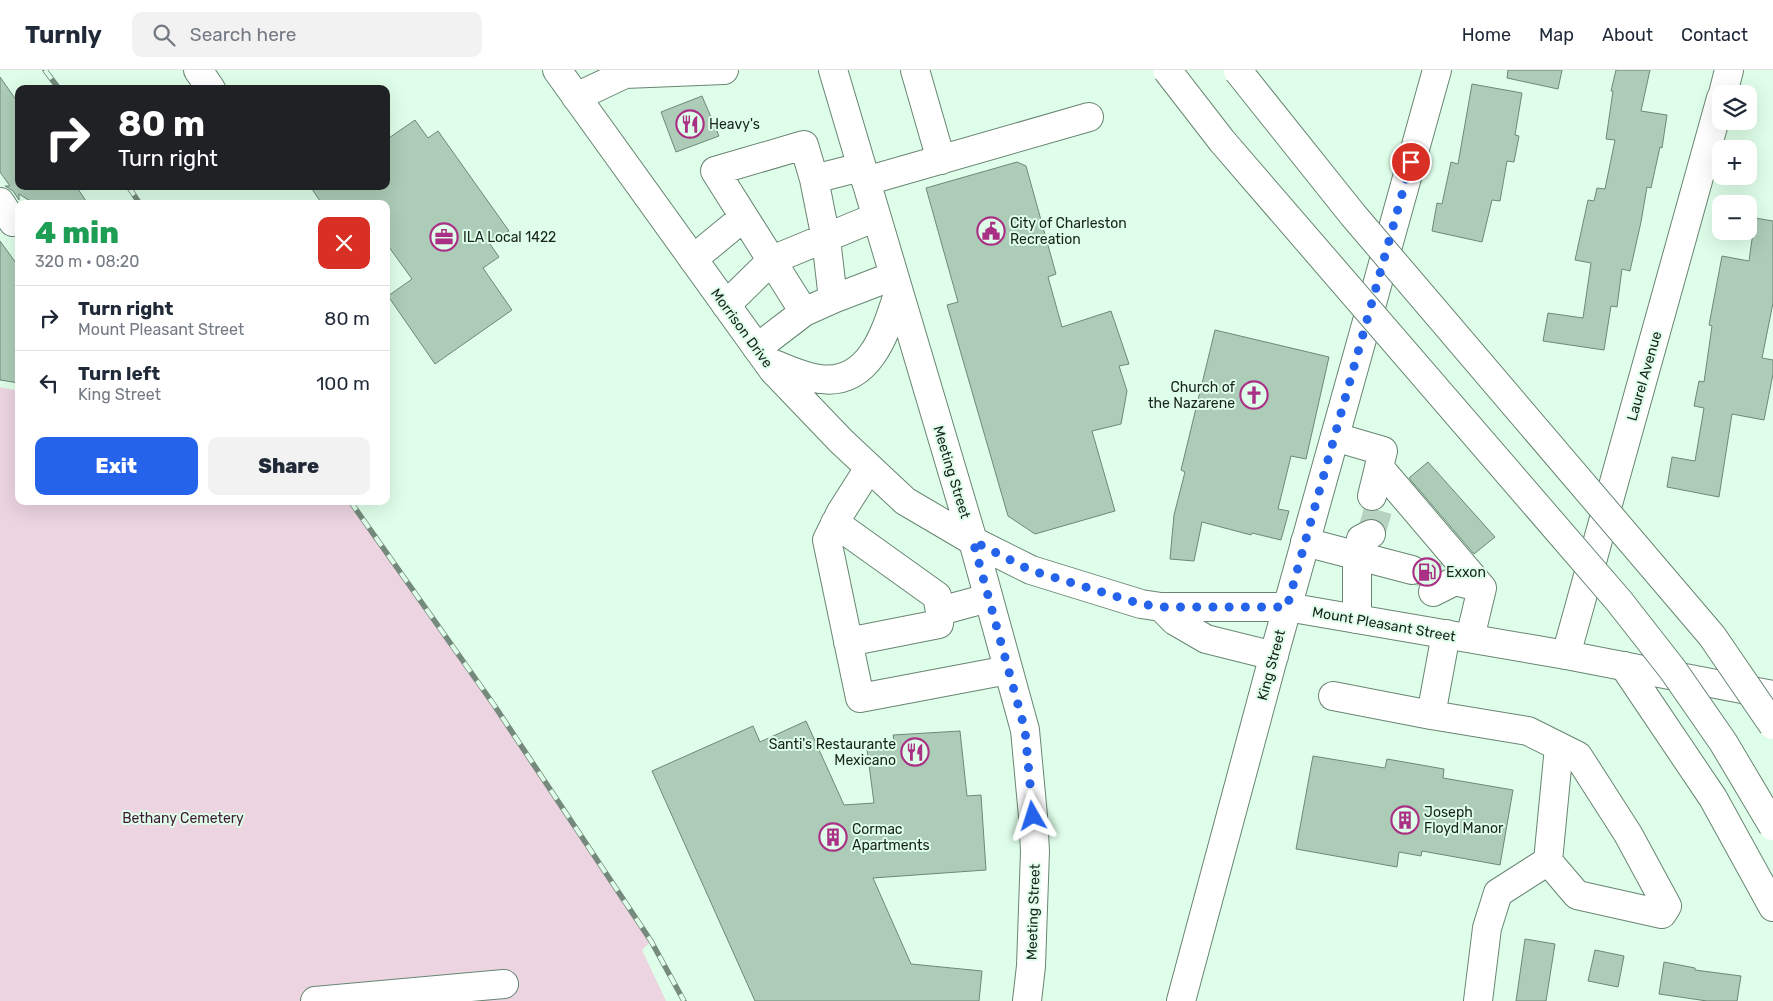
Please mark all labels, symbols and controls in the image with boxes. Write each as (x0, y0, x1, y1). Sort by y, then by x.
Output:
search box (132, 12, 482, 57)
text: Turnly (25, 21, 102, 49)
icon: search (150, 21, 178, 49)
text: Search here (190, 23, 296, 46)
text: Home (1462, 24, 1511, 46)
text: Map (1539, 24, 1574, 46)
text: About (1602, 24, 1653, 46)
text: Contact (1681, 24, 1748, 46)
map controls (1712, 85, 1757, 240)
button: layers (1712, 85, 1757, 130)
text: 80 m (118, 103, 205, 145)
icon: right (35, 105, 100, 170)
restaurant icon: Heavy's (675, 109, 705, 139)
place label: Heavy's (709, 116, 760, 133)
button: + (1712, 140, 1757, 185)
pin (1390, 141, 1432, 183)
text: Turn right (118, 145, 218, 172)
icon: arrive (1397, 148, 1425, 176)
button: − (1712, 195, 1757, 240)
text: 4 min (35, 215, 119, 251)
place label: City of Charleston Recreation (1010, 215, 1127, 248)
public building icon: City of Charleston Recreation (976, 216, 1006, 246)
button: close (318, 217, 370, 269)
office icon: ILA Local 1422 (429, 222, 459, 252)
place label: ILA Local 1422 (463, 229, 556, 246)
text: 320 m · 08:20 (35, 252, 139, 271)
street label: Morrison Drive (707, 285, 776, 371)
text: Turn right (78, 297, 173, 320)
icon: right (35, 304, 63, 332)
text: 80 m (324, 307, 370, 330)
text: Mount Pleasant Street (78, 320, 244, 339)
street label: Laurel Avenue (1624, 329, 1665, 423)
text: Turn left (78, 362, 160, 385)
icon: left (35, 369, 63, 397)
text: 100 m (316, 372, 370, 395)
place label: Church of the Nazarene (1148, 379, 1236, 412)
church icon: Church of the Nazarene (1239, 380, 1269, 410)
text: King Street (78, 385, 161, 404)
street label: Meeting Street (929, 424, 974, 521)
button: Exit (35, 437, 198, 495)
button: Share (208, 437, 370, 495)
fuel station icon: Exxon (1412, 557, 1442, 587)
place label: Exxon (1446, 564, 1486, 581)
street label: Mount Pleasant Street (1311, 603, 1458, 646)
street label: King Street (1254, 627, 1289, 702)
place label: Santi's Restaurante Mexicano (769, 736, 896, 769)
restaurant icon: Santi's Restaurante Mexicano (900, 737, 930, 767)
position arrow (1006, 789, 1058, 841)
place label: Joseph Floyd Manor (1424, 804, 1504, 837)
building icon: Joseph Floyd Manor (1390, 805, 1420, 835)
park label: Bethany Cemetery (122, 810, 244, 827)
place label: Cormac Apartments (852, 821, 930, 854)
building icon: Cormac Apartments (818, 822, 848, 852)
street label: Meeting Street (1023, 863, 1044, 960)

